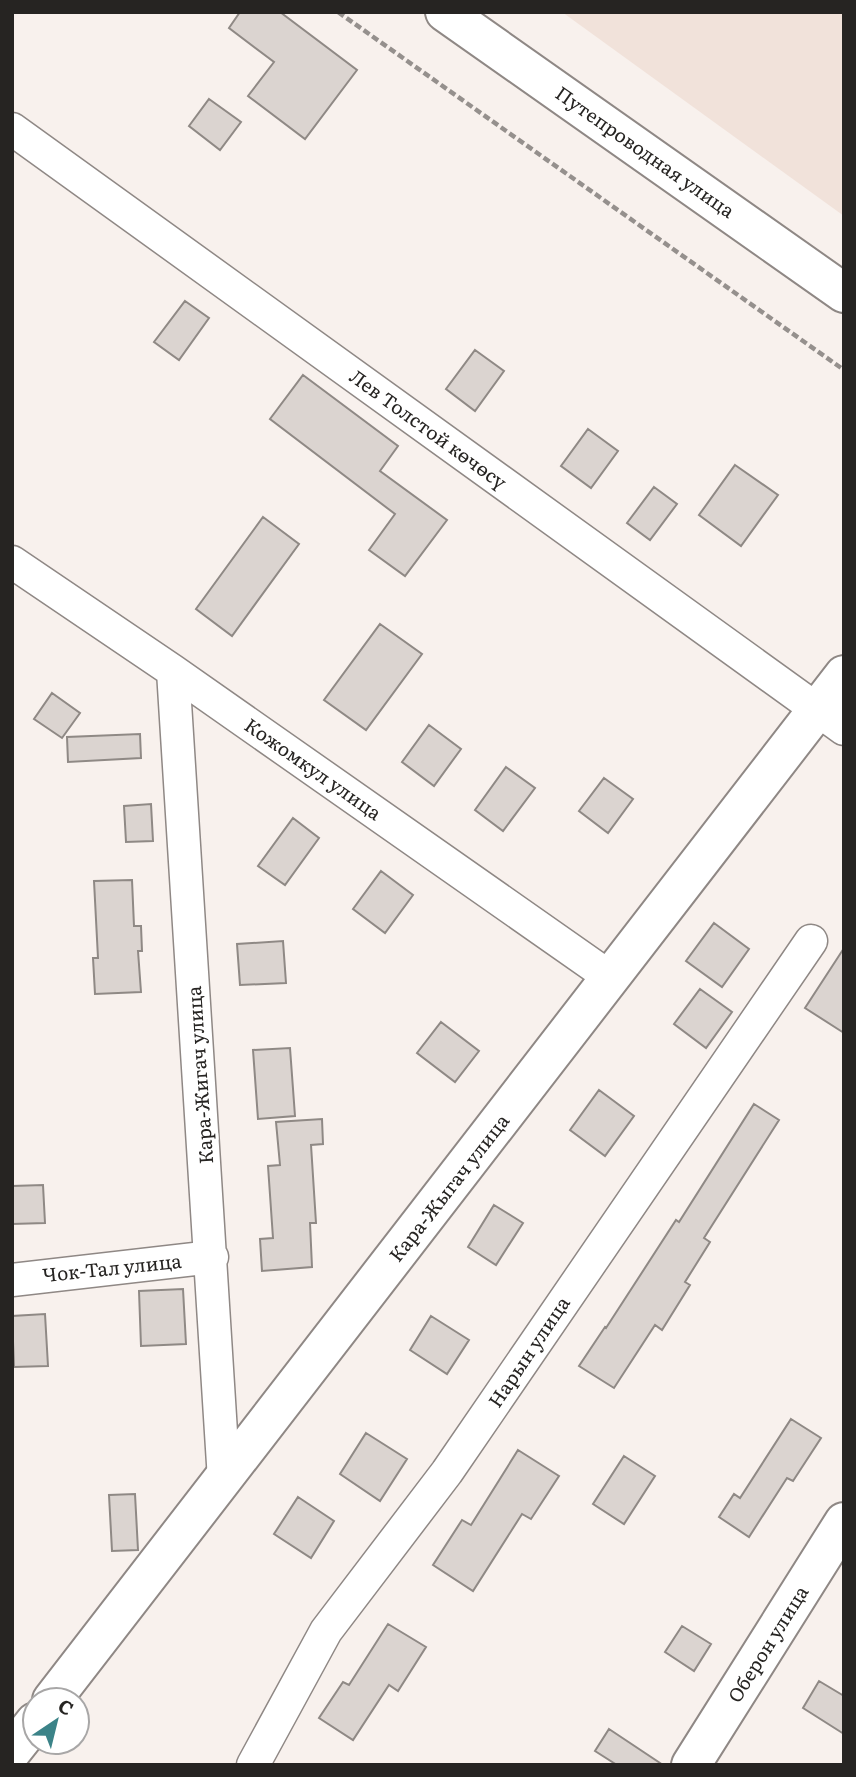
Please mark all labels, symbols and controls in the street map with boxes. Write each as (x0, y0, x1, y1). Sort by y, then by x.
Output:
street label: Путепроводная улица (550, 79, 742, 224)
street label: Лев Толстой көчөсү (344, 362, 513, 495)
street label: Кожомкул улица (239, 710, 388, 826)
street label: Кара-Жигач улица (179, 984, 219, 1165)
street label: Кара-Жыгач улица (381, 1107, 515, 1267)
street label: Чок-Тал улица (41, 1246, 184, 1288)
street label: Нарын улица (481, 1290, 576, 1413)
street label: Оберон улица (720, 1579, 815, 1707)
north arrow (21, 1686, 91, 1756)
text: С (53, 1691, 80, 1722)

